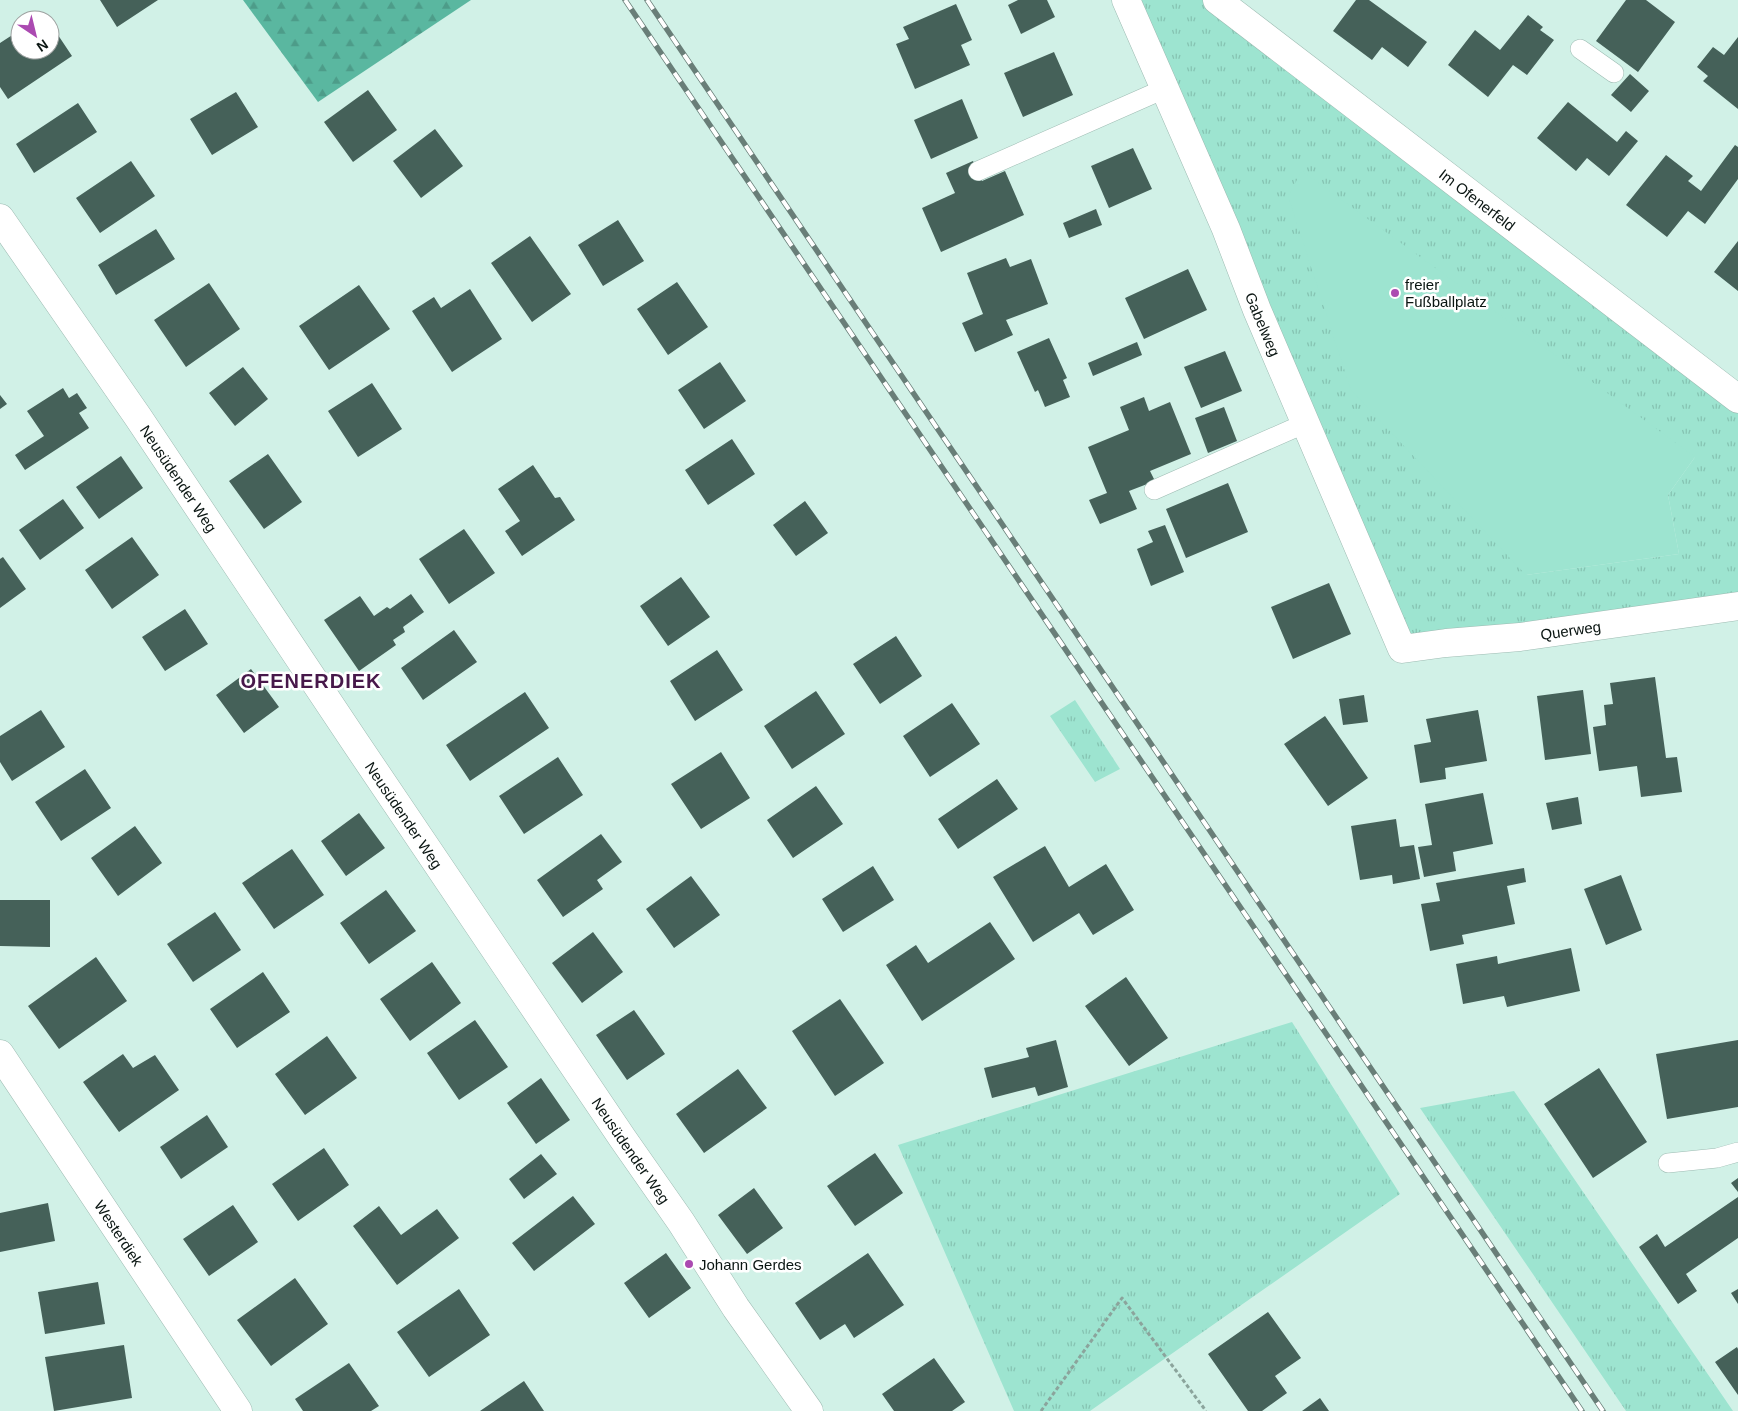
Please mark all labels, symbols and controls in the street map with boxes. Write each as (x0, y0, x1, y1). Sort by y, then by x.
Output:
north arrow (10, 10, 60, 60)
text: N (34, 36, 51, 55)
street label: Im Ofenerfeld (1436, 165, 1519, 234)
place label: freier Fußballplatz (1405, 276, 1487, 310)
marker: freier Fußballplatz (1389, 287, 1401, 299)
street label: Gabelweg (1242, 290, 1284, 359)
street label: Neusüdender Weg (137, 422, 221, 535)
street label: Querweg (1539, 617, 1602, 643)
district label: OFENERDIEK (240, 670, 382, 692)
street label: Neusüdender Weg (362, 758, 446, 871)
street label: Neusüdender Weg (589, 1094, 674, 1207)
street label: Westerdiek (91, 1197, 147, 1269)
place label: Johann Gerdes (699, 1256, 802, 1273)
marker: Johann Gerdes (683, 1258, 695, 1270)

